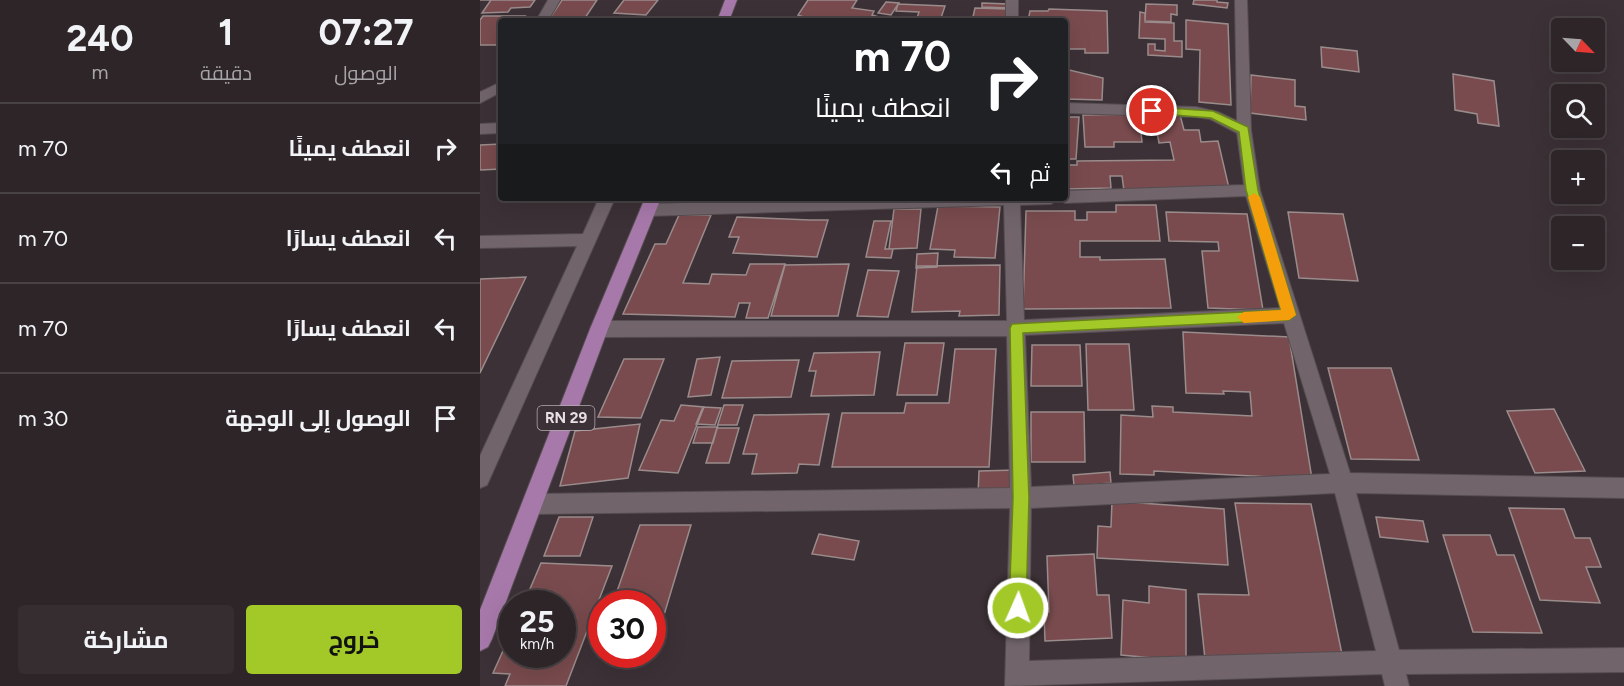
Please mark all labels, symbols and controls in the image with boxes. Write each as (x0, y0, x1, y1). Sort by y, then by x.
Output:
text: 1 (218, 11, 234, 54)
text: 07:27 (318, 11, 414, 54)
text: 240 (67, 17, 133, 60)
north arrow (1551, 18, 1605, 72)
map controls (1551, 18, 1605, 270)
text: 70 m (854, 31, 951, 82)
icon: right (972, 42, 1050, 120)
text: m (91, 60, 109, 84)
text: دقيقة (200, 61, 252, 85)
text: الوصول (334, 61, 398, 85)
button: search (1551, 84, 1605, 138)
pin (1126, 85, 1177, 136)
text: انعطف يمينًا (815, 91, 951, 124)
icon: arrive (1135, 94, 1168, 127)
icon: right (429, 132, 462, 165)
text: 70 m (18, 135, 68, 162)
text: انعطف يمينًا (288, 135, 411, 162)
button: + (1551, 150, 1605, 204)
icon: left (985, 156, 1018, 189)
text: ثم (1030, 160, 1050, 187)
button: − (1551, 216, 1605, 270)
icon: left (429, 222, 462, 255)
text: 70 m (18, 225, 68, 252)
text: انعطف يسارًا (286, 225, 411, 252)
icon: left (429, 312, 462, 345)
text: 70 m (18, 315, 68, 342)
text: انعطف يسارًا (286, 315, 411, 342)
icon: arrive (429, 402, 462, 435)
text: 30 m (18, 405, 68, 432)
text: الوصول إلى الوجهة (225, 405, 411, 432)
road number: RN 29 (538, 406, 595, 430)
position arrow (986, 576, 1050, 640)
speed limit sign: 30 (588, 590, 666, 668)
text: 25 (520, 603, 554, 640)
button: مشاركة (18, 605, 234, 674)
button: خروج (246, 605, 462, 674)
text: km/h (520, 635, 554, 653)

